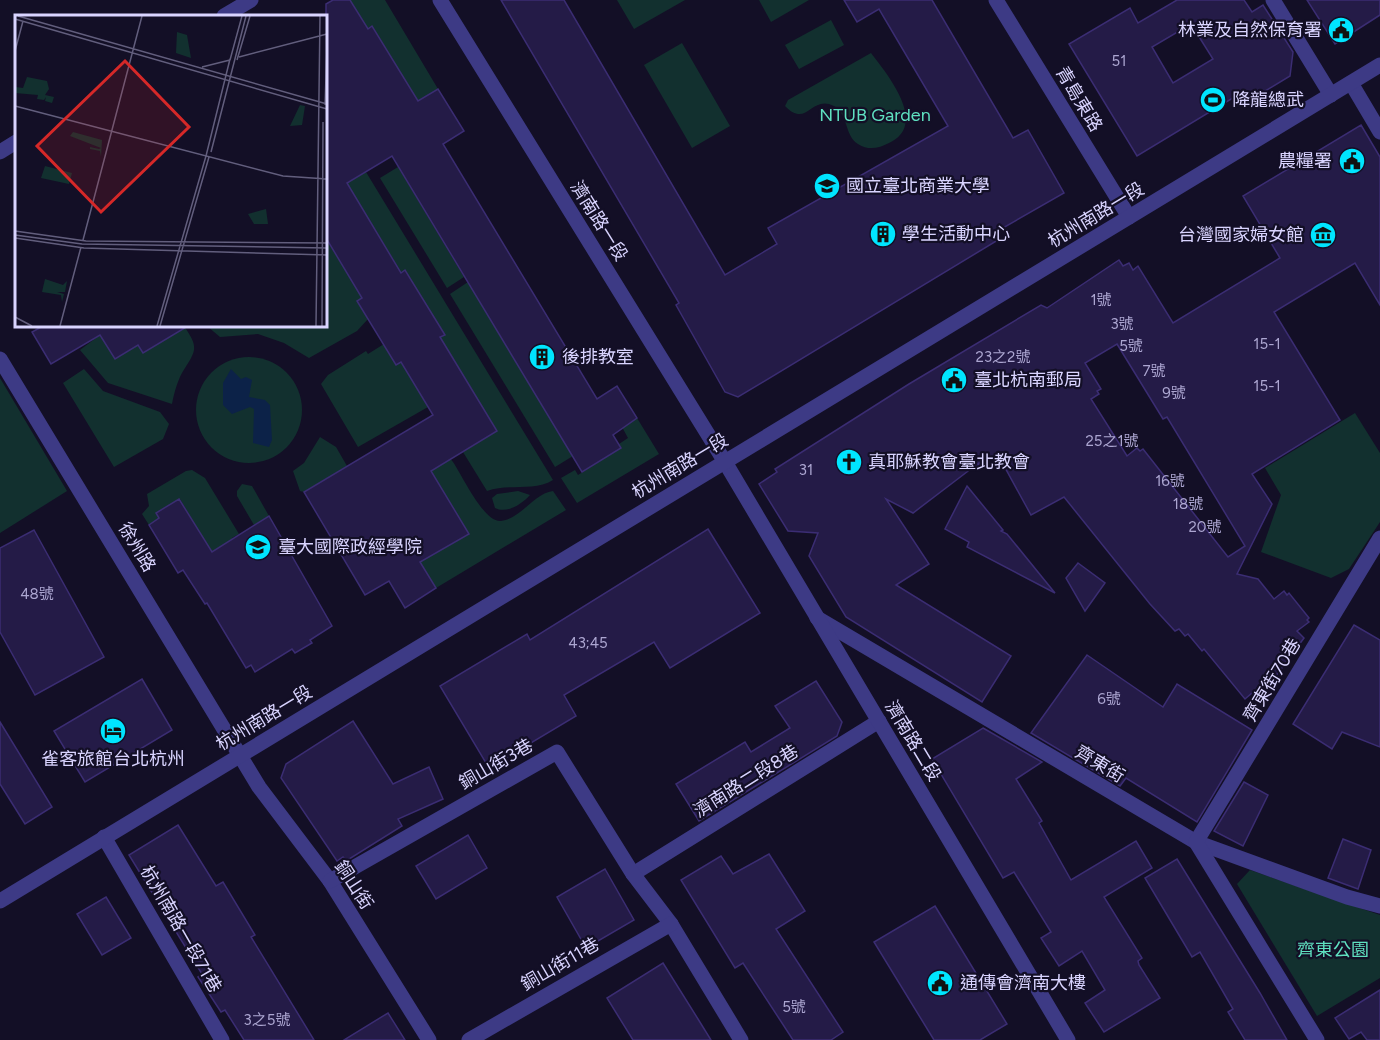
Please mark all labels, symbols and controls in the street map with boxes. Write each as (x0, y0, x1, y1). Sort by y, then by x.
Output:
inset map (15, 15, 327, 327)
public building icon: 林業及自然保育署 (1326, 15, 1356, 45)
place label: 林業及自然保育署 (1178, 19, 1322, 41)
house number: 51 (1112, 52, 1126, 70)
street label: 青島東路 (1051, 62, 1107, 136)
sports icon: 降龍總武 (1198, 85, 1228, 115)
place label: 降龍總武 (1232, 89, 1304, 111)
park label: NTUB Garden (819, 104, 931, 126)
public building icon: 農糧署 (1337, 146, 1367, 176)
place label: 農糧署 (1278, 150, 1332, 172)
school or university icon: 國立臺北商業大學 (812, 171, 842, 201)
place label: 國立臺北商業大學 (846, 175, 990, 197)
street label: 濟南路一段 (566, 177, 632, 265)
street label: 杭州南路一段 (1044, 178, 1148, 252)
building icon: 學生活動中心 (868, 219, 898, 249)
museum icon: 台灣國家婦女館 (1308, 220, 1338, 250)
place label: 學生活動中心 (902, 223, 1010, 245)
place label: 台灣國家婦女館 (1178, 224, 1304, 246)
house number: 1號 (1090, 291, 1112, 309)
house number: 3號 (1110, 315, 1134, 333)
house number: 15-1 (1253, 335, 1281, 353)
house number: 5號 (1119, 337, 1143, 355)
building icon: 後排教室 (527, 342, 557, 372)
place label: 後排教室 (562, 346, 634, 368)
house number: 23之2號 (976, 348, 1030, 366)
house number: 7號 (1142, 362, 1166, 380)
public building icon: 臺北杭南郵局 (939, 365, 969, 395)
place label: 臺北杭南郵局 (974, 369, 1082, 391)
house number: 15-1 (1253, 377, 1281, 395)
house number: 9號 (1162, 384, 1186, 402)
street label: 杭州南路一段 (628, 429, 732, 503)
house number: 25之1號 (1085, 432, 1139, 450)
church icon: 真耶穌教會臺北教會 (834, 447, 864, 477)
place label: 真耶穌教會臺北教會 (868, 451, 1030, 473)
house number: 31 (799, 461, 813, 479)
house number: 16號 (1155, 472, 1185, 490)
house number: 18號 (1173, 495, 1203, 513)
street label: 徐州路 (114, 518, 160, 576)
house number: 20號 (1188, 518, 1222, 536)
school or university icon: 臺大國際政經學院 (243, 532, 273, 562)
place label: 臺大國際政經學院 (278, 536, 422, 558)
house number: 48號 (20, 585, 54, 603)
house number: 43;45 (568, 634, 608, 652)
street label: 齊東街70巷 (1239, 634, 1305, 726)
street label: 杭州南路一段 (212, 681, 316, 755)
house number: 6號 (1097, 690, 1121, 708)
street label: 濟南路二段 (880, 697, 946, 785)
hotel icon: 雀客旅館台北杭州 (98, 716, 128, 746)
street label: 銅山街3巷 (455, 734, 537, 794)
street label: 濟南路二段8巷 (690, 740, 802, 822)
street label: 齊東街 (1071, 741, 1129, 787)
place label: 雀客旅館台北杭州 (41, 748, 185, 770)
street label: 銅山街 (330, 856, 378, 914)
street label: 杭州南路一段71巷 (136, 862, 226, 996)
street label: 銅山街11巷 (517, 933, 603, 995)
park label: 齊東公園 (1297, 939, 1369, 961)
public building icon: 通傳會濟南大樓 (925, 968, 955, 998)
place label: 通傳會濟南大樓 (960, 972, 1086, 994)
house number: 5號 (782, 998, 806, 1016)
house number: 3之5號 (244, 1011, 290, 1029)

